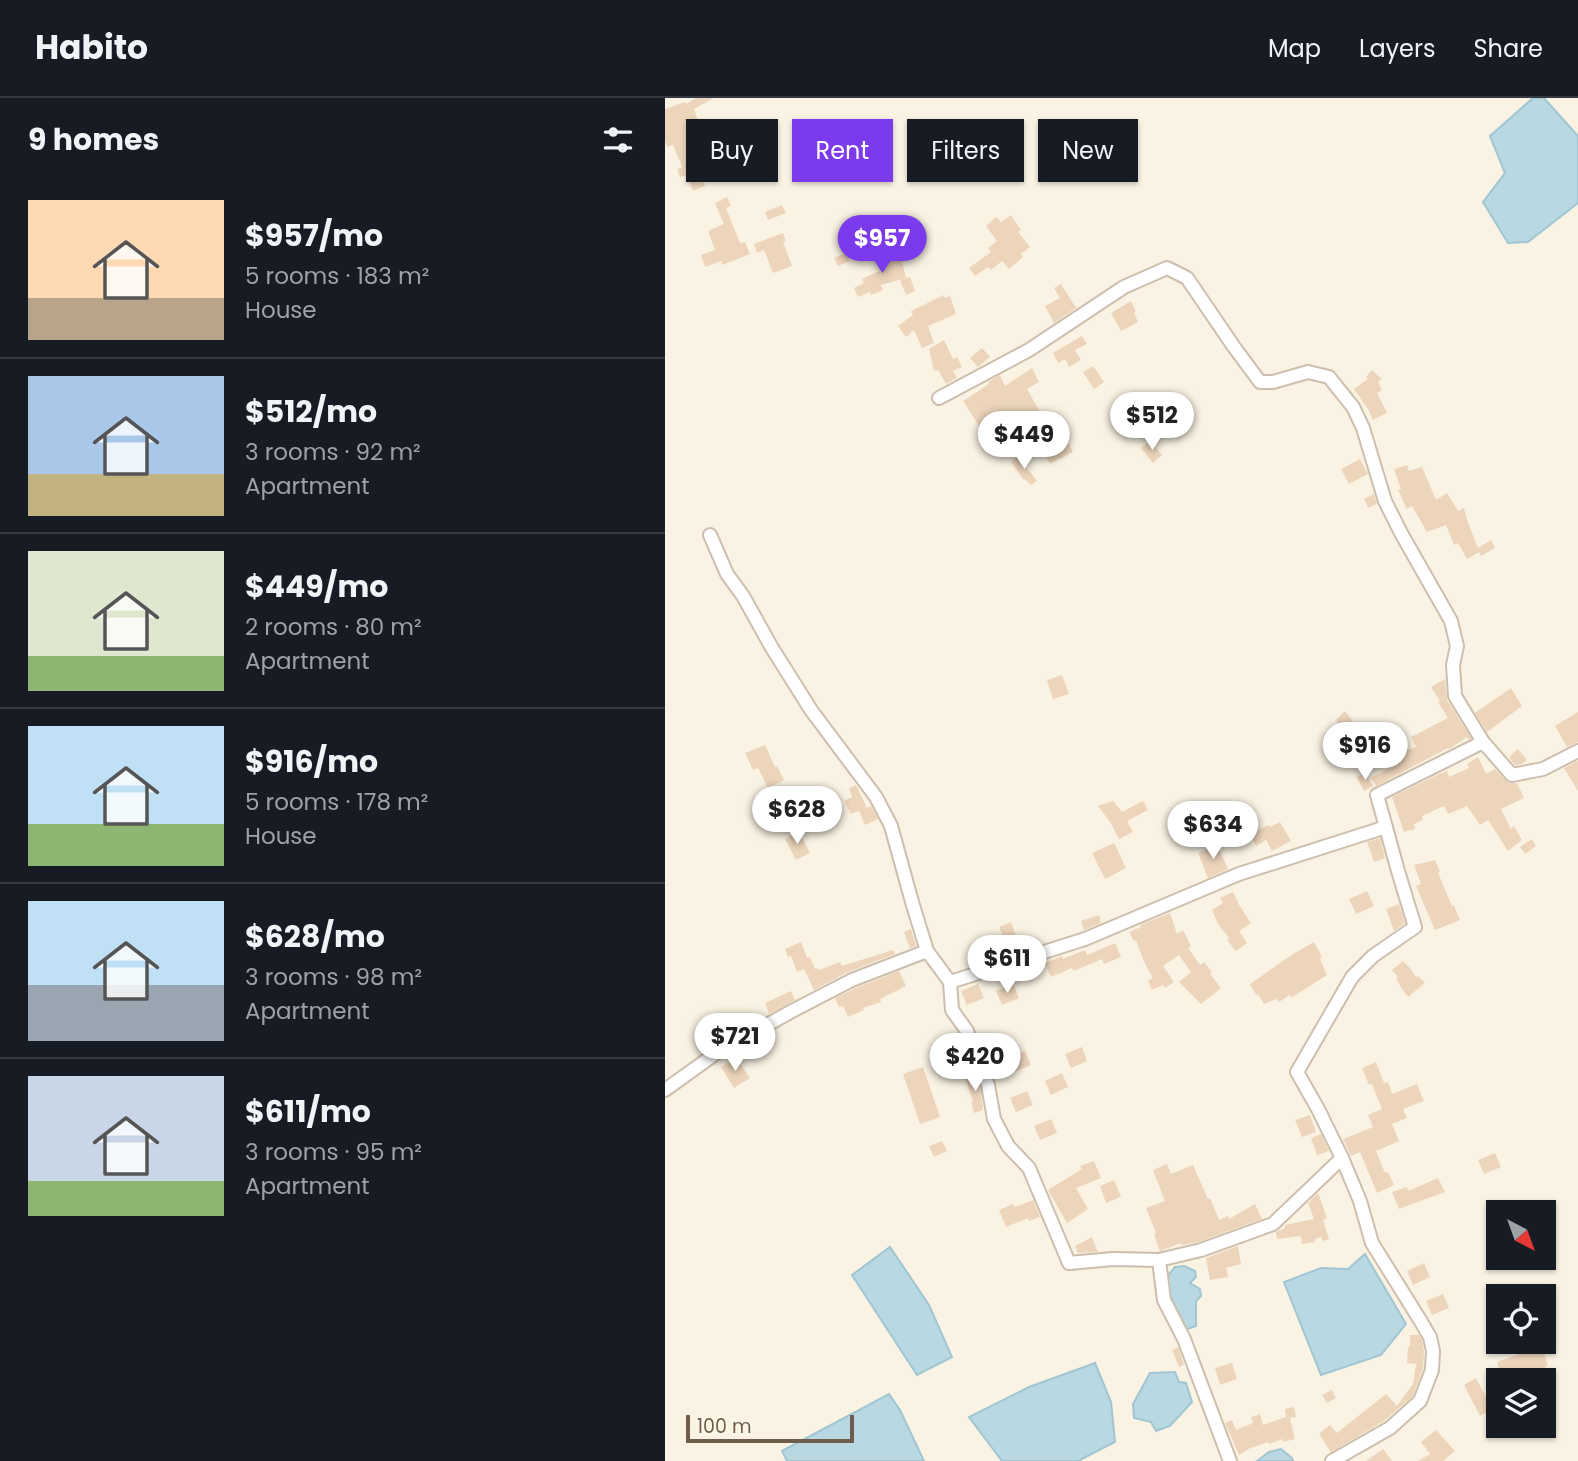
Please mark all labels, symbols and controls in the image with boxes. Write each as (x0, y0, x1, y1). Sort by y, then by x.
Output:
text: Habito (35, 24, 148, 71)
text: Map (1268, 32, 1321, 65)
text: Layers (1359, 32, 1435, 65)
text: Share (1473, 32, 1543, 65)
text: 9 homes (28, 118, 159, 161)
chip: Buy (686, 119, 778, 182)
chip: Rent (792, 119, 893, 182)
chip: Filters (907, 119, 1024, 182)
chip: New (1038, 119, 1138, 182)
icon: filters (599, 121, 637, 159)
text: $957/mo (245, 214, 383, 257)
pin: $957 (841, 216, 923, 275)
text: $957 (854, 222, 910, 254)
icon: home (84, 228, 168, 312)
text: 5 rooms · 183 m² (245, 260, 429, 292)
text: House (245, 294, 317, 326)
text: $512/mo (245, 390, 377, 433)
pin: $512 (1111, 392, 1193, 452)
text: $512 (1126, 399, 1178, 431)
icon: home (84, 404, 168, 488)
pin: $449 (983, 412, 1065, 471)
text: $449 (994, 418, 1054, 450)
text: 3 rooms · 92 m² (245, 436, 421, 468)
text: Apartment (245, 470, 370, 502)
text: $449/mo (245, 565, 388, 608)
icon: home (84, 579, 168, 663)
text: 2 rooms · 80 m² (245, 611, 422, 643)
text: Apartment (245, 645, 370, 677)
pin: $916 (1324, 722, 1406, 782)
text: $916 (1339, 729, 1391, 761)
text: $916/mo (245, 740, 378, 783)
icon: home (84, 754, 168, 838)
text: 5 rooms · 178 m² (245, 786, 428, 818)
pin: $628 (756, 786, 838, 846)
text: $628 (768, 793, 826, 825)
pin: $634 (1172, 802, 1254, 861)
text: $634 (1183, 808, 1243, 840)
text: House (245, 820, 317, 852)
text: $628/mo (245, 915, 385, 958)
icon: home (84, 929, 168, 1013)
pin: $611 (966, 936, 1048, 995)
text: $611 (983, 942, 1031, 974)
text: 3 rooms · 98 m² (245, 961, 422, 993)
text: Apartment (245, 995, 370, 1027)
pin: $721 (694, 1014, 776, 1073)
text: $721 (710, 1020, 760, 1052)
pin: $420 (934, 1034, 1016, 1093)
text: $420 (946, 1040, 1004, 1072)
text: $611/mo (245, 1090, 371, 1133)
icon: home (84, 1104, 168, 1188)
text: 3 rooms · 95 m² (245, 1136, 422, 1168)
text: Apartment (245, 1170, 370, 1202)
north arrow (1486, 1200, 1556, 1270)
map controls (1486, 1200, 1556, 1438)
button: locate (1486, 1284, 1556, 1354)
button: layers (1486, 1368, 1556, 1438)
scale bar (686, 1412, 854, 1444)
text: 100 m (697, 1413, 752, 1440)

